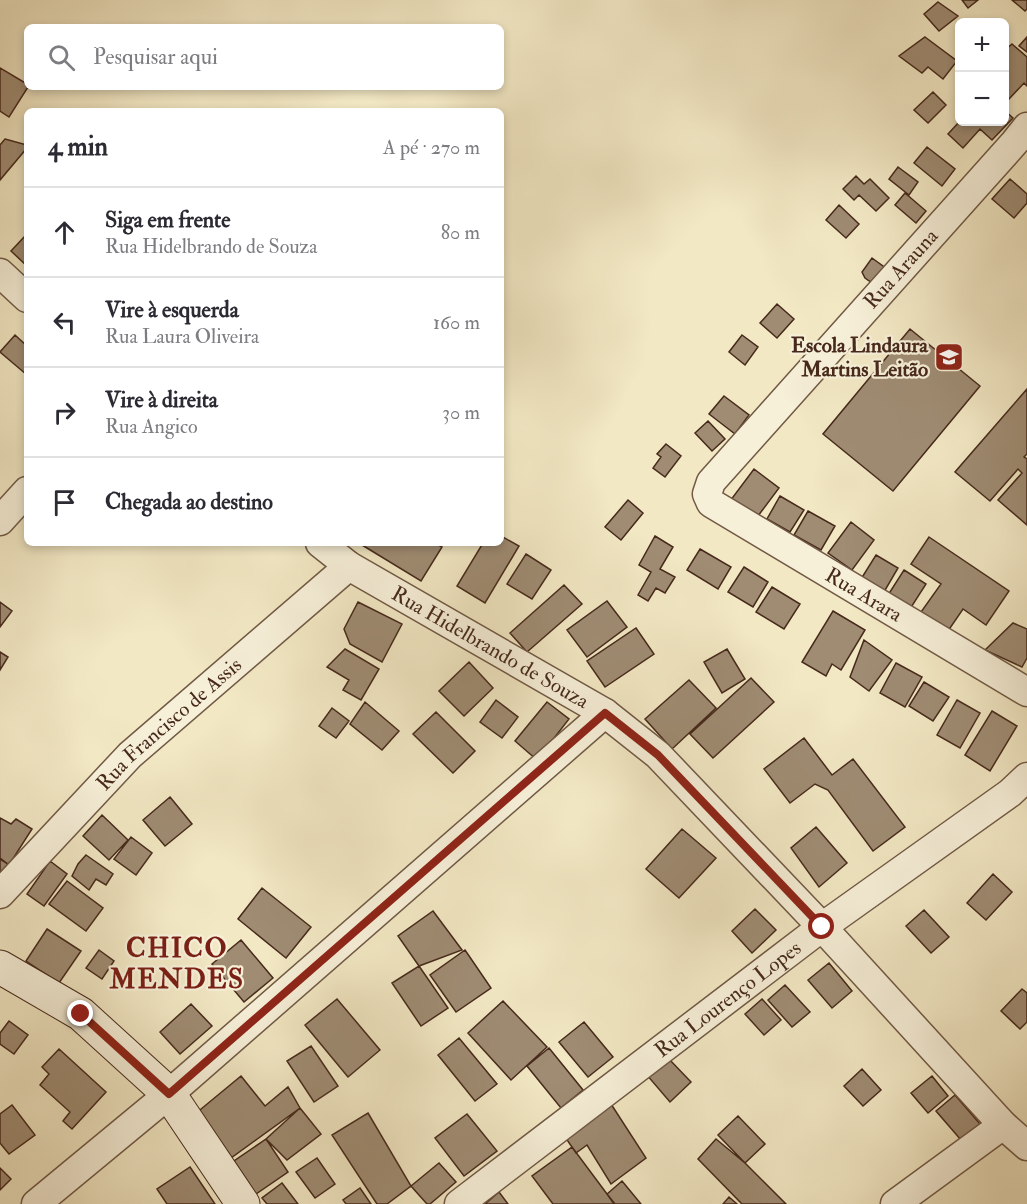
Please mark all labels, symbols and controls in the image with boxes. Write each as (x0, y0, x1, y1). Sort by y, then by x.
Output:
map controls (955, 18, 1009, 126)
button: + (955, 18, 1009, 72)
search box (24, 24, 504, 90)
icon: search (45, 41, 78, 74)
text: Pesquisar aqui (93, 43, 218, 71)
button: − (955, 72, 1009, 126)
text: 4 min (48, 131, 108, 163)
text: A pé · 270 m (383, 135, 480, 160)
text: Siga em frente (105, 206, 230, 234)
icon: ahead (48, 216, 81, 249)
text: 80 m (441, 220, 480, 245)
street label: Rua Arauna (858, 223, 944, 315)
text: Rua Hidelbrando de Souza (105, 234, 318, 259)
text: Vire à esquerda (105, 296, 239, 324)
icon: left (48, 306, 81, 339)
text: 160 m (433, 310, 480, 335)
text: Rua Laura Oliveira (105, 324, 259, 349)
place label: Escola Lindaura Martins Leitão (791, 332, 929, 383)
school or university icon: Escola Lindaura Martins Leitão (933, 341, 965, 373)
text: Vire à direita (105, 386, 218, 414)
icon: right (48, 396, 81, 429)
text: 30 m (442, 400, 480, 425)
text: Rua Angico (105, 414, 198, 439)
icon: arrive (48, 486, 81, 519)
text: Chegada ao destino (105, 488, 273, 516)
street label: Rua Arara (821, 561, 908, 628)
street label: Rua Hidelbrando de Souza (387, 580, 594, 715)
street label: Rua Francisco de Assis (90, 651, 247, 796)
route start (808, 913, 834, 939)
district label: CHICO MENDES (109, 932, 244, 996)
street label: Rua Lourenço Lopes (649, 934, 806, 1063)
route end (67, 1000, 93, 1026)

